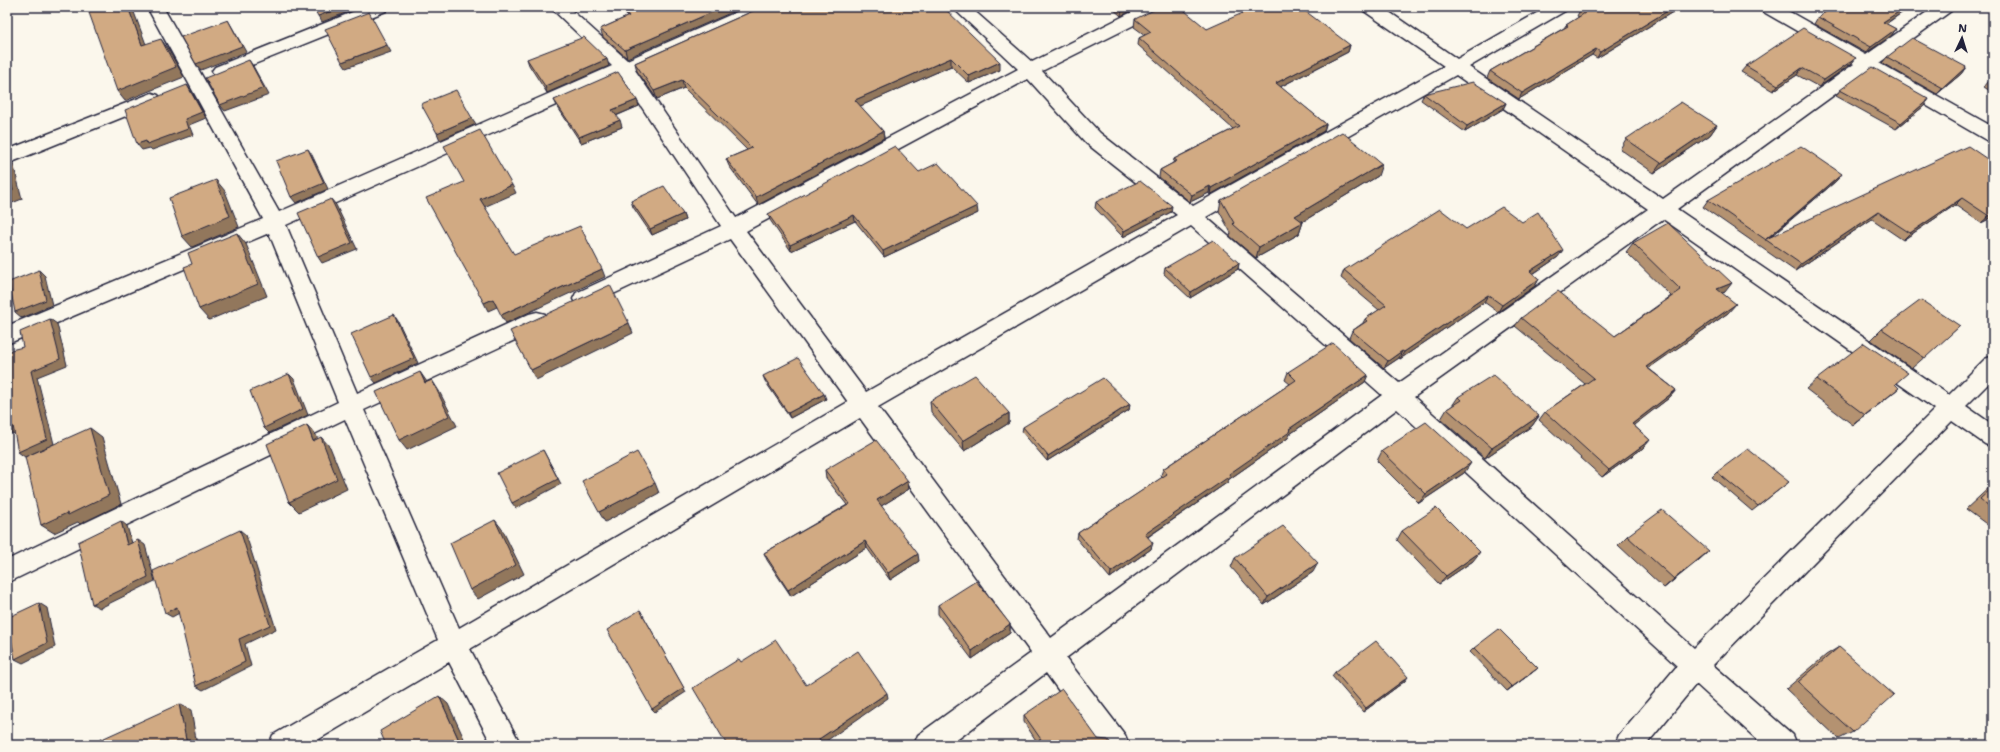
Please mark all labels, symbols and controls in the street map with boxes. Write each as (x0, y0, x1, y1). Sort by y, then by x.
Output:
north arrow (1942, 18, 1982, 58)
text: N (1958, 21, 1968, 36)

